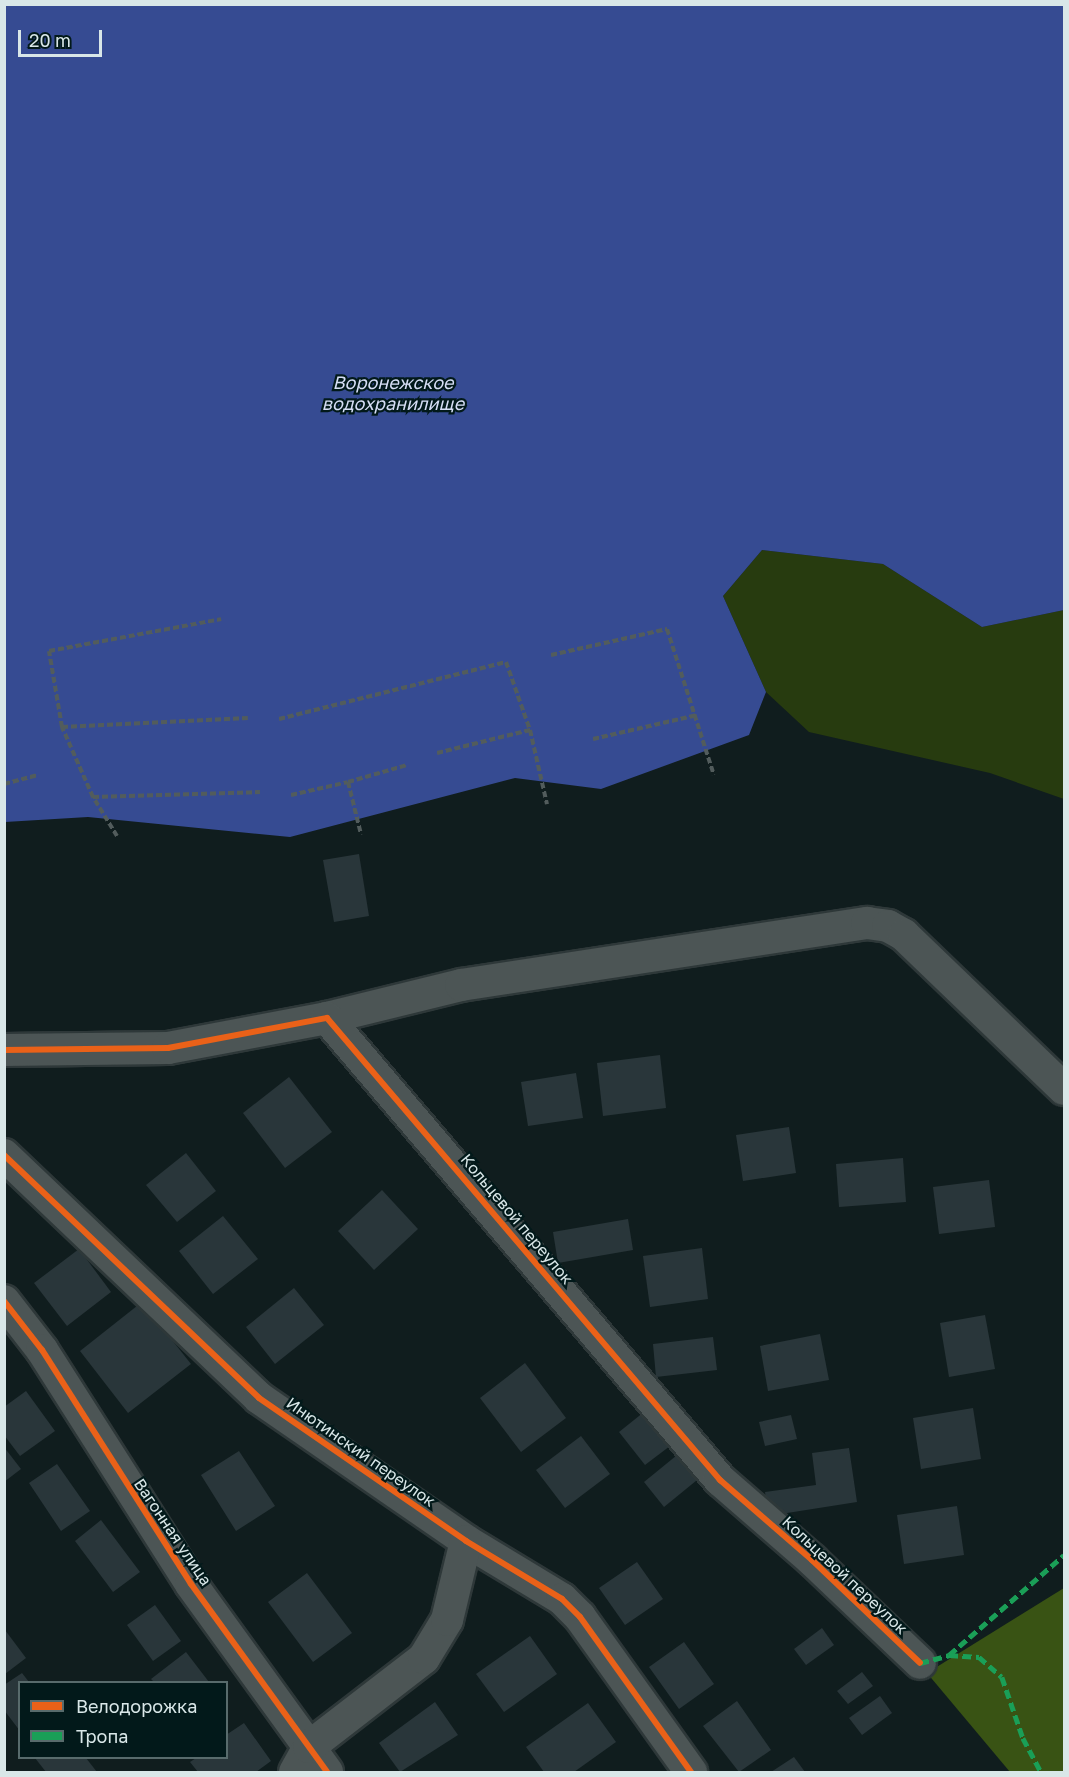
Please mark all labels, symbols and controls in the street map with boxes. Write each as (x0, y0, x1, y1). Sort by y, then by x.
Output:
scale bar (21, 18, 105, 56)
text: 20 m (29, 29, 71, 51)
water label: Воронежское водохранилище (322, 372, 464, 415)
street label: Кольцевой переулок (457, 1150, 577, 1288)
street label: Инютинский переулок (283, 1393, 439, 1511)
street label: Вагонная улица (130, 1475, 216, 1589)
street label: Кольцевой переулок (778, 1512, 912, 1638)
legend (18, 1681, 228, 1759)
text: Велодорожка (76, 1695, 197, 1717)
text: Тропа (76, 1725, 128, 1747)

